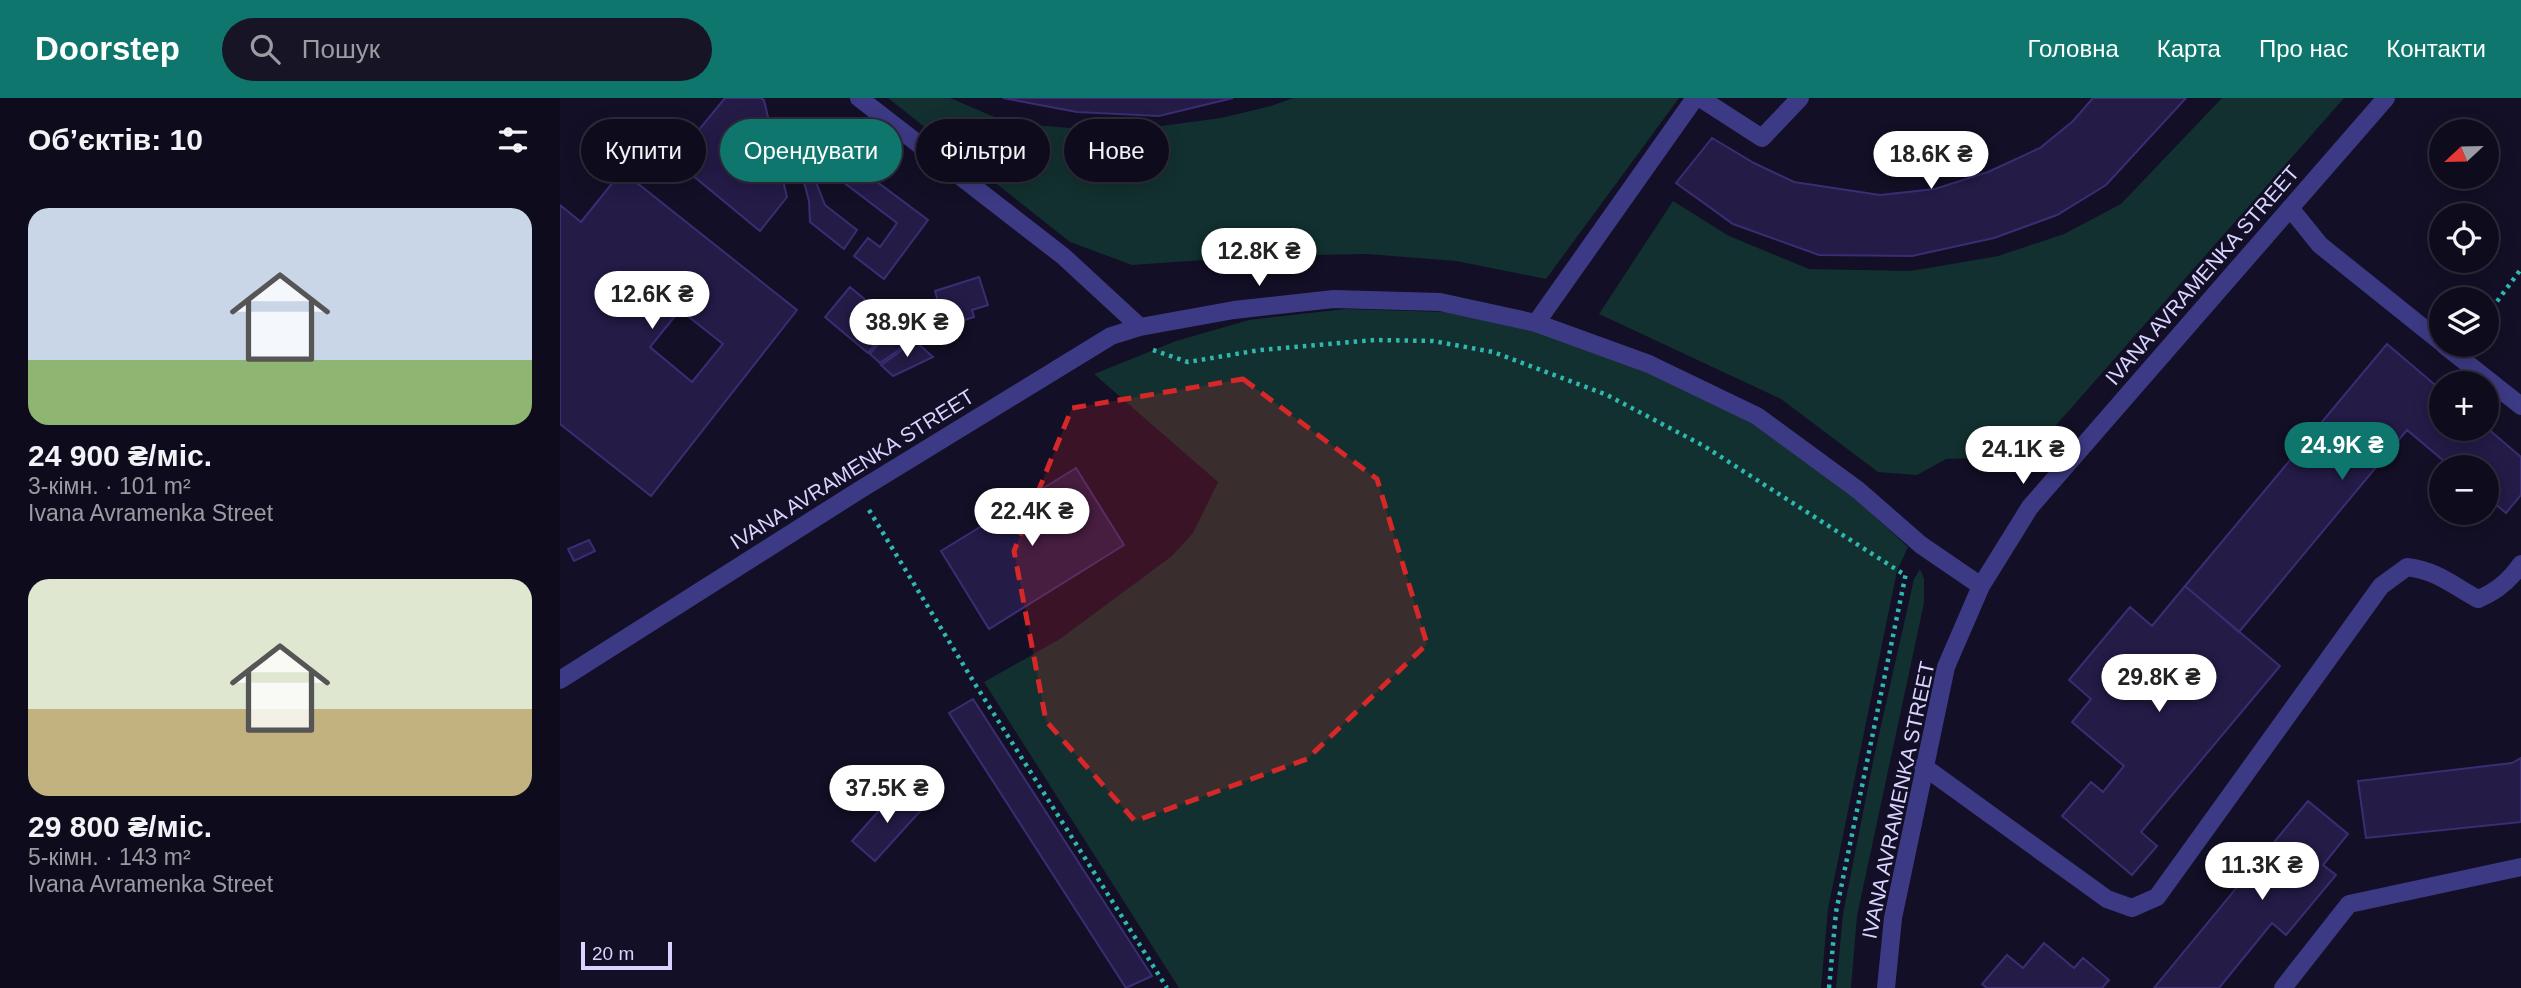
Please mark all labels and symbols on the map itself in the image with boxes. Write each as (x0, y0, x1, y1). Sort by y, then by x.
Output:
north arrow (2429, 119, 2499, 189)
pin: 18.6K ₴ (1866, 132, 1996, 191)
street label: IVANA AVRAMENKA STREET (2101, 161, 2304, 389)
pin: 12.8K ₴ (1194, 228, 1324, 288)
pin: 12.6K ₴ (587, 272, 717, 331)
pin: 38.9K ₴ (842, 300, 972, 359)
street label: IVANA AVRAMENKA STREET (726, 384, 978, 554)
pin: 24.9K ₴ (2277, 422, 2407, 482)
pin: 24.1K ₴ (1958, 426, 2088, 486)
pin: 22.4K ₴ (967, 489, 1097, 548)
pin: 29.8K ₴ (2094, 654, 2224, 714)
street label: IVANA AVRAMENKA STREET (1857, 659, 1939, 941)
pin: 37.5K ₴ (822, 766, 952, 825)
pin: 11.3K ₴ (2197, 842, 2327, 902)
scale bar (581, 939, 672, 971)

